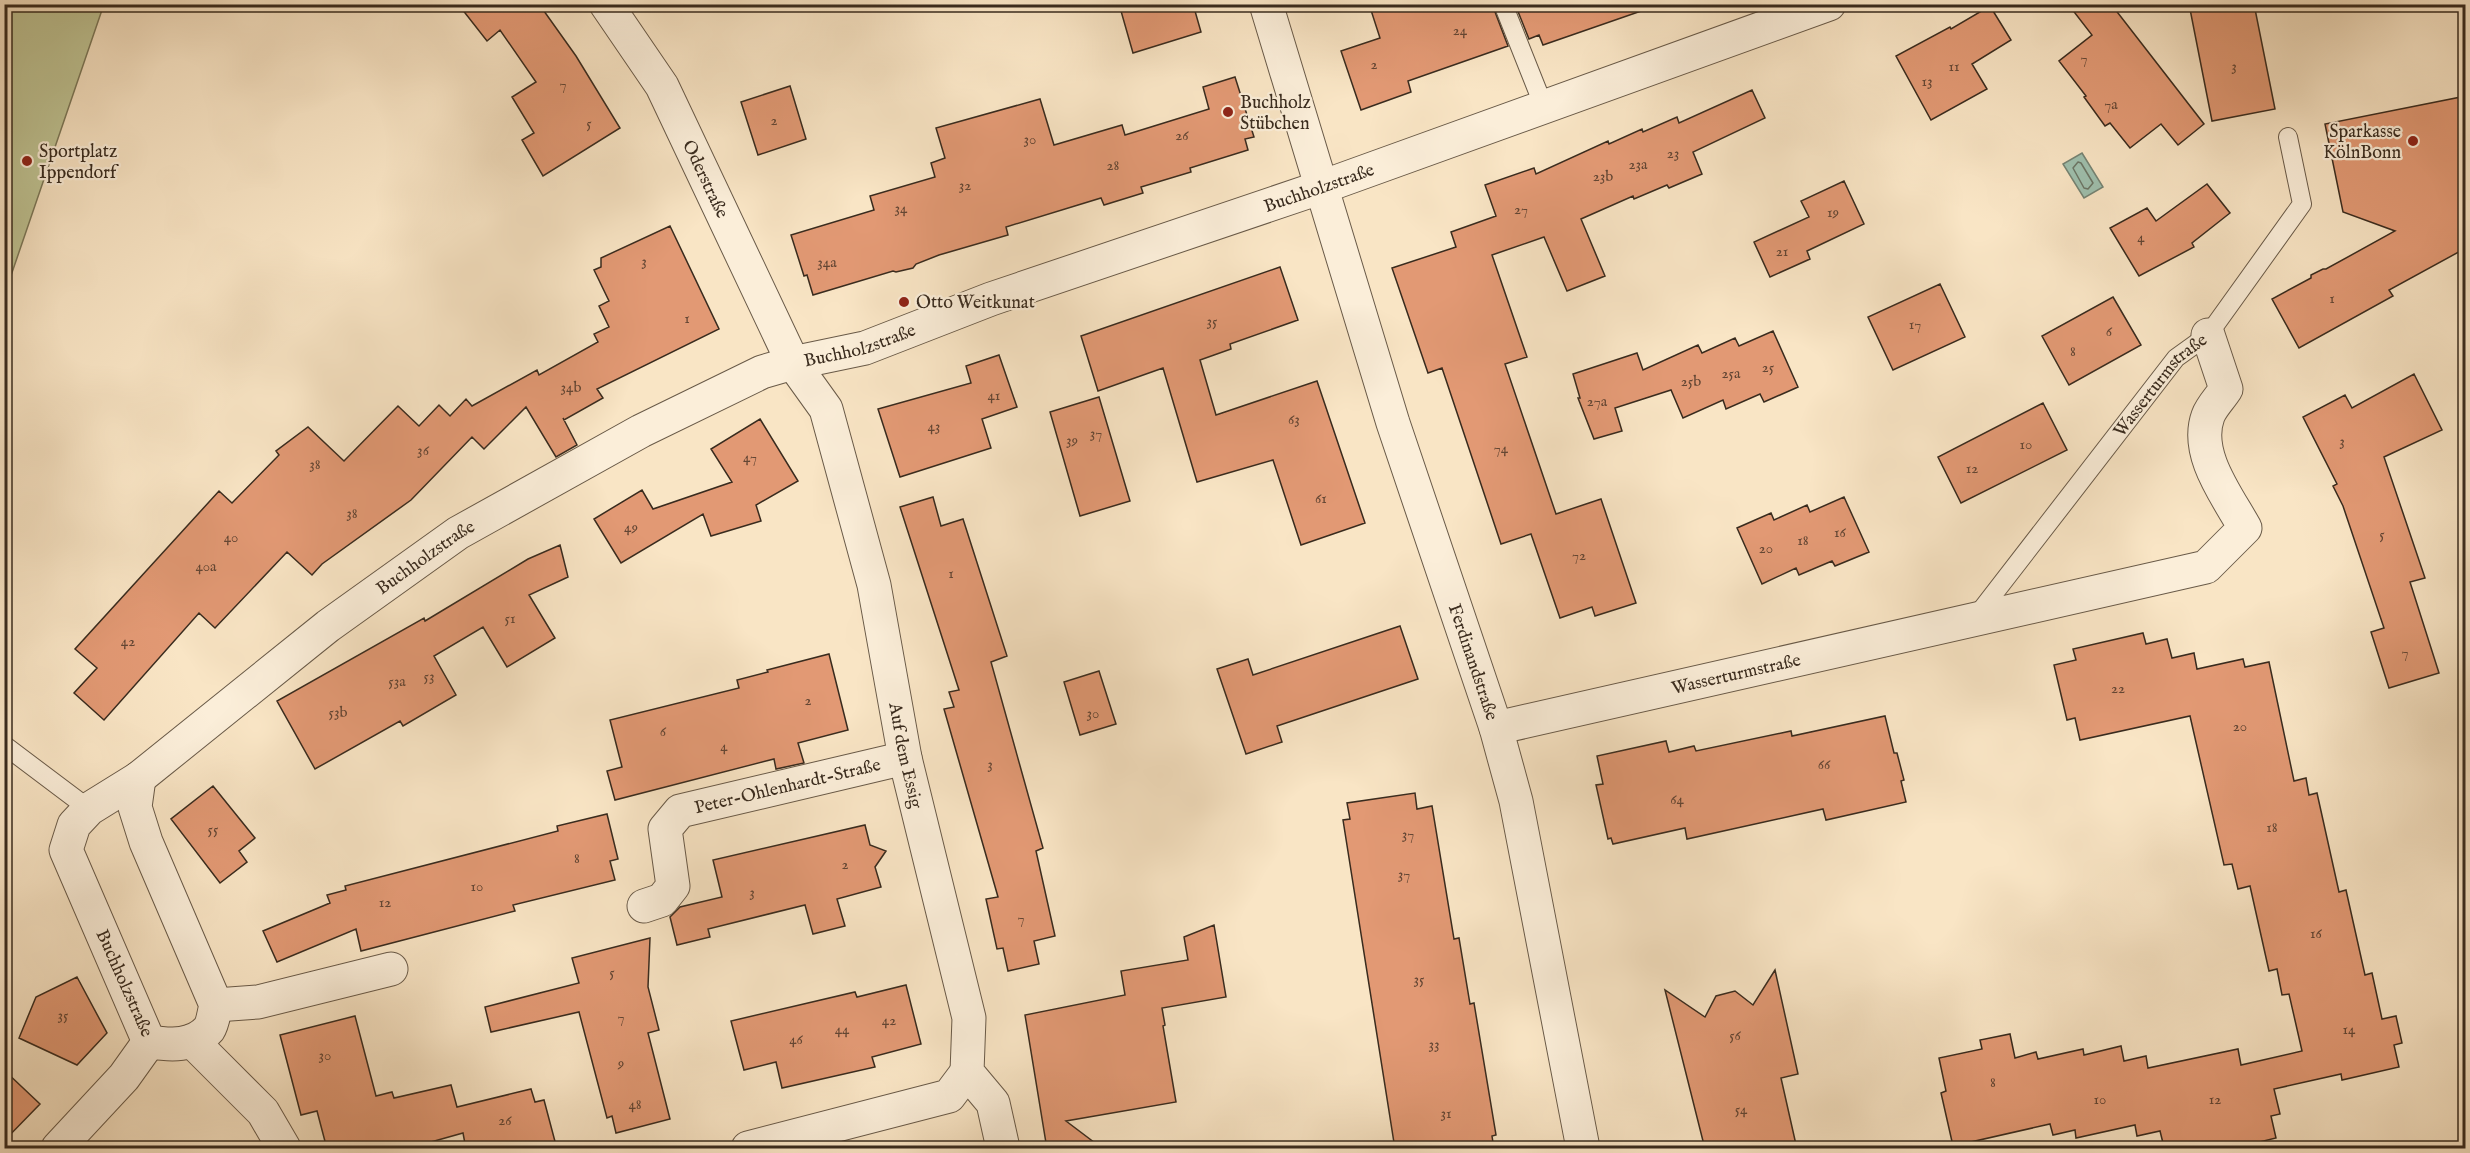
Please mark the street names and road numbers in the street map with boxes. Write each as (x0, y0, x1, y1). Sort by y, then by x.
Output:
street label: Oderstraße (676, 137, 733, 222)
street label: Buchholzstraße (1261, 159, 1378, 219)
street label: Buchholzstraße (802, 319, 919, 373)
street label: Wasserturmstraße (2109, 329, 2212, 442)
street label: Buchholzstraße (372, 516, 479, 601)
street label: Ferdinandstraße (1442, 601, 1503, 724)
street label: Wasserturmstraße (1669, 649, 1803, 701)
street label: Auf dem Essig (882, 700, 927, 811)
street label: Peter-Ohlenhardt-Straße (692, 754, 883, 820)
street label: Buchholzstraße (90, 926, 158, 1041)

